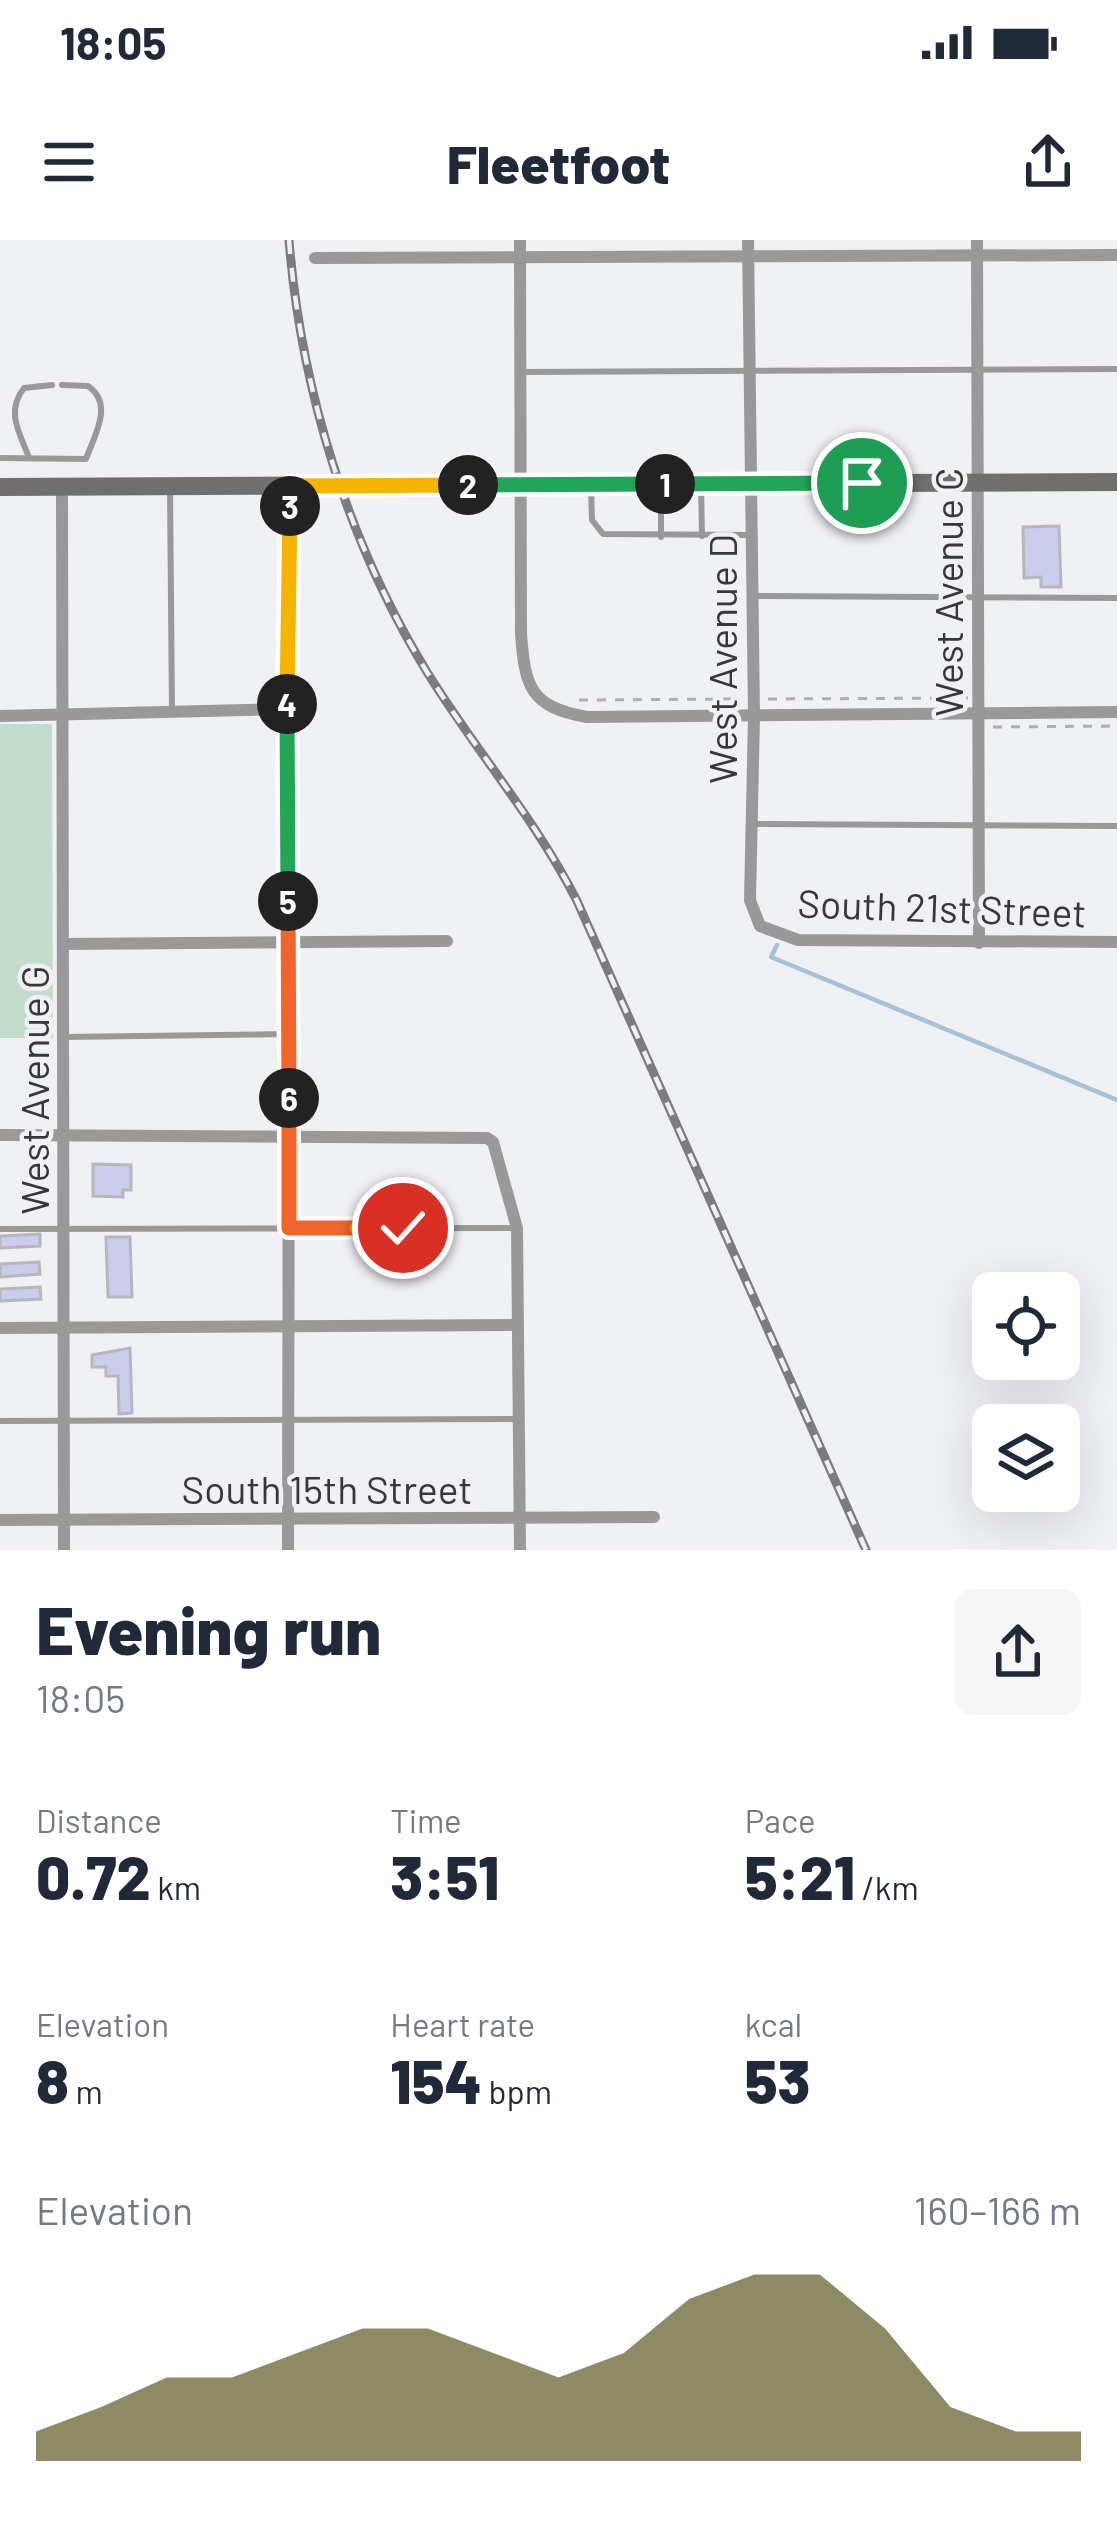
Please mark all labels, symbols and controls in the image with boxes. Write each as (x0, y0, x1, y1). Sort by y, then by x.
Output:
text: 18:05 (60, 15, 167, 69)
icon: menu (36, 129, 102, 195)
icon: share (1015, 129, 1081, 195)
text: Fleetfoot (447, 130, 670, 195)
pin (811, 432, 913, 534)
icon: arrive (829, 450, 895, 516)
pin: 1 (635, 454, 695, 514)
pin: 2 (438, 455, 498, 515)
text: 1 (659, 464, 671, 504)
text: 2 (459, 465, 477, 505)
street label: West Avenue C (924, 468, 971, 716)
pin: 3 (260, 476, 320, 536)
text: 3 (281, 486, 299, 526)
street label: West Avenue D (698, 534, 745, 784)
pin: 4 (257, 674, 317, 734)
text: 4 (277, 684, 297, 724)
pin: 5 (258, 871, 318, 931)
street label: South 21st Street (797, 878, 1087, 936)
text: 5 (279, 881, 297, 921)
street label: West Avenue G (10, 965, 57, 1215)
pin: 6 (259, 1068, 319, 1128)
text: 6 (280, 1078, 298, 1118)
pin (352, 1177, 454, 1279)
icon: check (370, 1195, 436, 1261)
map controls (972, 1272, 1080, 1512)
button: locate (972, 1272, 1080, 1380)
button: layers (972, 1404, 1080, 1512)
street label: South 15th Street (181, 1465, 473, 1512)
text: Evening run (36, 1589, 381, 1668)
button: share (955, 1589, 1081, 1715)
text: 18:05 (36, 1674, 125, 1721)
text: Distance (36, 1800, 162, 1840)
text: Time (390, 1800, 462, 1840)
text: Pace (745, 1800, 816, 1840)
text: 0.72 (36, 1840, 151, 1912)
text: 3:51 (390, 1840, 499, 1912)
text: 5:21 (745, 1840, 855, 1912)
text: km (151, 1867, 201, 1907)
text: /km (855, 1867, 919, 1907)
text: Elevation (36, 2004, 169, 2044)
text: Heart rate (390, 2004, 535, 2044)
text: kcal (745, 2004, 802, 2044)
text: 8 (36, 2044, 69, 2116)
text: 154 (390, 2044, 482, 2116)
text: 53 (745, 2044, 810, 2116)
text: m (69, 2071, 103, 2111)
text: bpm (482, 2071, 552, 2111)
text: Elevation (36, 2186, 193, 2233)
text: 160–166 m (914, 2186, 1081, 2233)

